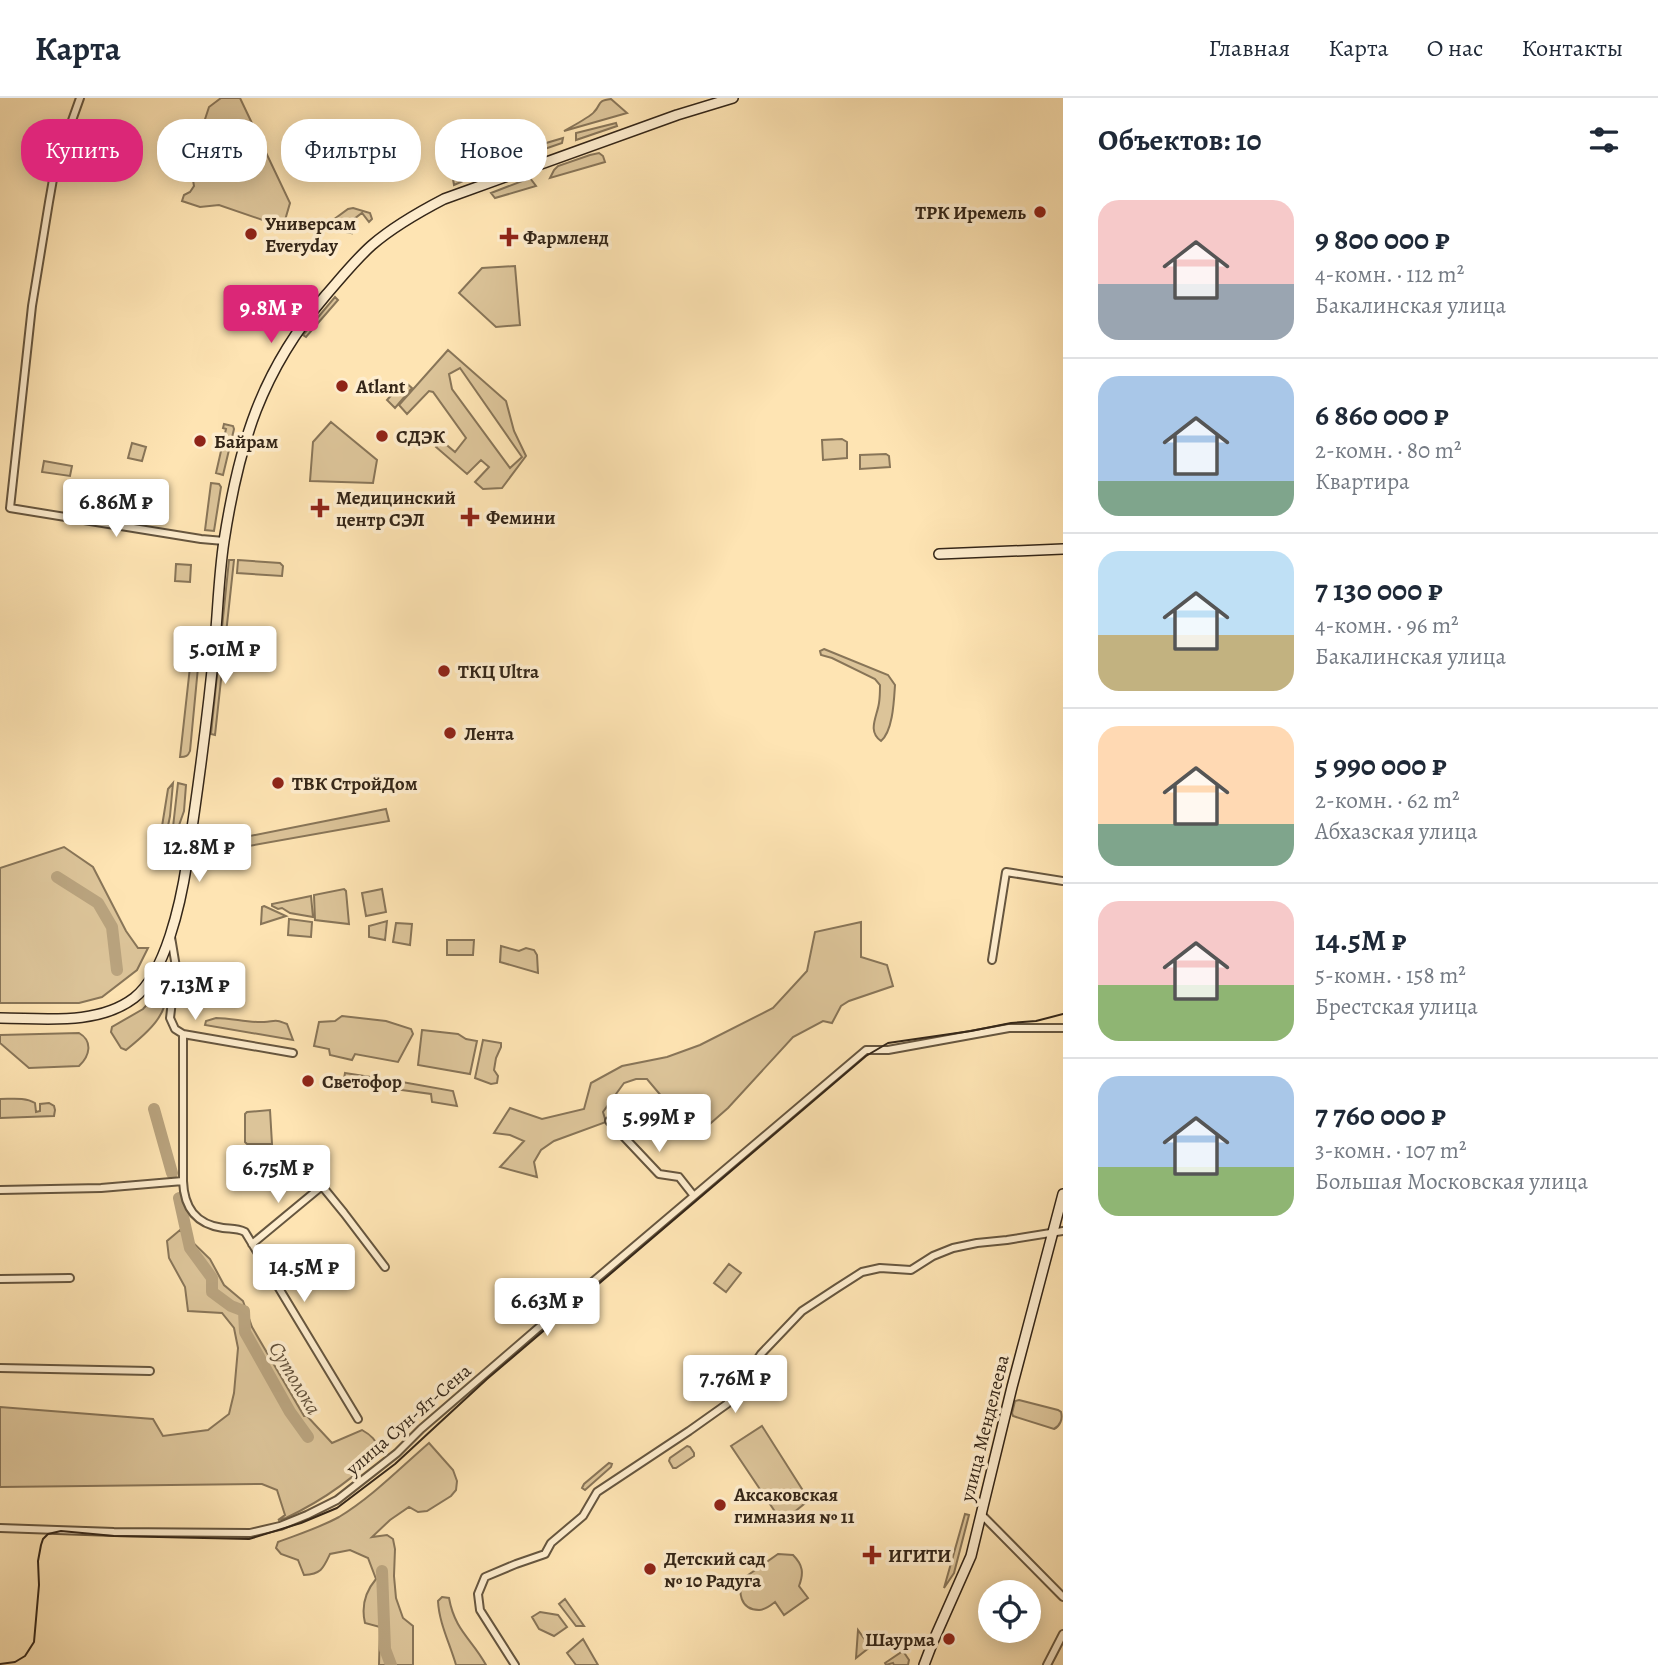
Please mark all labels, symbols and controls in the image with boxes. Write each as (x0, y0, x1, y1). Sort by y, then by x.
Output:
text: Карта (35, 26, 121, 71)
text: Главная (1209, 32, 1290, 64)
text: Карта (1328, 32, 1389, 64)
text: О нас (1427, 32, 1483, 64)
text: Контакты (1521, 32, 1623, 64)
chip: Купить (21, 119, 143, 182)
chip: Снять (157, 119, 267, 182)
chip: Фильтры (281, 119, 421, 182)
chip: Новое (435, 119, 547, 182)
text: Объектов: 10 (1098, 120, 1261, 160)
icon: filters (1585, 121, 1623, 159)
place label: ТРК Иремель (915, 200, 1026, 226)
marker: ТРК Иремель (1032, 204, 1048, 220)
place label: Универсам Everyday (265, 211, 356, 259)
text: 9 800 000 ₽ (1315, 219, 1450, 259)
place label: Фармленд (523, 225, 609, 251)
marker: Универсам Everyday (243, 226, 259, 242)
icon: home (1154, 228, 1238, 312)
marker: Фармленд (501, 229, 517, 245)
text: 4-комн. · 112 m² (1315, 259, 1464, 290)
pin: 9.8M ₽ (214, 286, 328, 345)
text: Бакалинская улица (1315, 290, 1506, 321)
text: 9.8M ₽ (239, 292, 303, 323)
place label: Atlant (355, 374, 406, 400)
marker: Atlant (334, 378, 350, 394)
text: 6 860 000 ₽ (1315, 395, 1449, 435)
icon: home (1154, 404, 1238, 488)
place label: СДЭК (396, 424, 445, 450)
marker: СДЭК (374, 428, 390, 444)
place label: Байрам (214, 429, 278, 455)
marker: Байрам (192, 433, 208, 449)
text: 2-комн. · 80 m² (1315, 435, 1461, 466)
text: Квартира (1315, 466, 1410, 497)
pin: 6.86M ₽ (51, 480, 181, 539)
place label: Медицинский центр СЭЛ (336, 485, 456, 533)
text: 6.86M ₽ (79, 486, 153, 517)
marker: Медицинский центр СЭЛ (310, 498, 330, 518)
place label: Фемини (486, 505, 556, 531)
marker: Фемини (460, 507, 480, 527)
text: 7 130 000 ₽ (1315, 570, 1443, 610)
icon: home (1154, 579, 1238, 663)
text: 4-комн. · 96 m² (1315, 610, 1459, 641)
pin: 5.01M ₽ (160, 626, 290, 686)
text: 5.01M ₽ (190, 633, 260, 664)
text: Бакалинская улица (1315, 641, 1506, 672)
place label: ТКЦ Ultra (458, 659, 540, 685)
marker: ТКЦ Ultra (436, 663, 452, 679)
place label: Лента (464, 721, 515, 747)
marker: Лента (442, 725, 458, 741)
text: 5 990 000 ₽ (1315, 745, 1447, 785)
icon: home (1154, 754, 1238, 838)
place label: ТВК СтройДом (292, 771, 418, 797)
marker: ТВК СтройДом (270, 775, 286, 791)
text: 2-комн. · 62 m² (1315, 785, 1460, 816)
text: Абхазская улица (1315, 816, 1478, 847)
pin: 12.8M ₽ (134, 824, 264, 884)
text: 12.8M ₽ (163, 831, 235, 862)
text: 14.5M ₽ (1315, 920, 1407, 960)
icon: home (1154, 929, 1238, 1013)
text: 5-комн. · 158 m² (1315, 960, 1466, 991)
pin: 7.13M ₽ (130, 962, 260, 1022)
text: 7.13M ₽ (160, 969, 230, 1000)
text: Брестская улица (1315, 991, 1478, 1022)
place label: Светофор (322, 1069, 402, 1095)
marker: Светофор (300, 1073, 316, 1089)
pin: 5.99M ₽ (594, 1094, 724, 1154)
text: 7 760 000 ₽ (1315, 1095, 1446, 1135)
text: 5.99M ₽ (623, 1101, 695, 1132)
icon: home (1154, 1104, 1238, 1188)
text: 3-комн. · 107 m² (1315, 1135, 1466, 1166)
pin: 6.75M ₽ (213, 1146, 343, 1205)
text: 6.75M ₽ (242, 1152, 314, 1183)
text: Большая Московская улица (1315, 1166, 1588, 1197)
pin: 14.5M ₽ (239, 1244, 369, 1304)
text: 14.5M ₽ (269, 1251, 339, 1282)
pin: 6.63M ₽ (482, 1278, 612, 1338)
text: 6.63M ₽ (511, 1285, 583, 1316)
water label: Сутолока (262, 1336, 328, 1420)
street label: улица Менделеева (954, 1352, 1016, 1505)
pin: 7.76M ₽ (670, 1356, 800, 1415)
street label: улица Сун-Ят-Сена (340, 1358, 477, 1482)
text: 7.76M ₽ (699, 1362, 771, 1393)
place label: Аксаковская гимназия № 11 (733, 1482, 855, 1530)
marker: Аксаковская гимназия № 11 (712, 1497, 728, 1513)
place label: ИГИТИ (888, 1543, 951, 1569)
marker: ИГИТИ (862, 1545, 882, 1565)
place label: Детский сад № 10 Радуга (664, 1546, 766, 1594)
marker: Детский сад № 10 Радуга (642, 1561, 658, 1577)
map controls (978, 1580, 1041, 1643)
button: locate (978, 1580, 1041, 1643)
place label: Шаурма (865, 1627, 936, 1653)
marker: Шаурма (941, 1631, 957, 1647)

